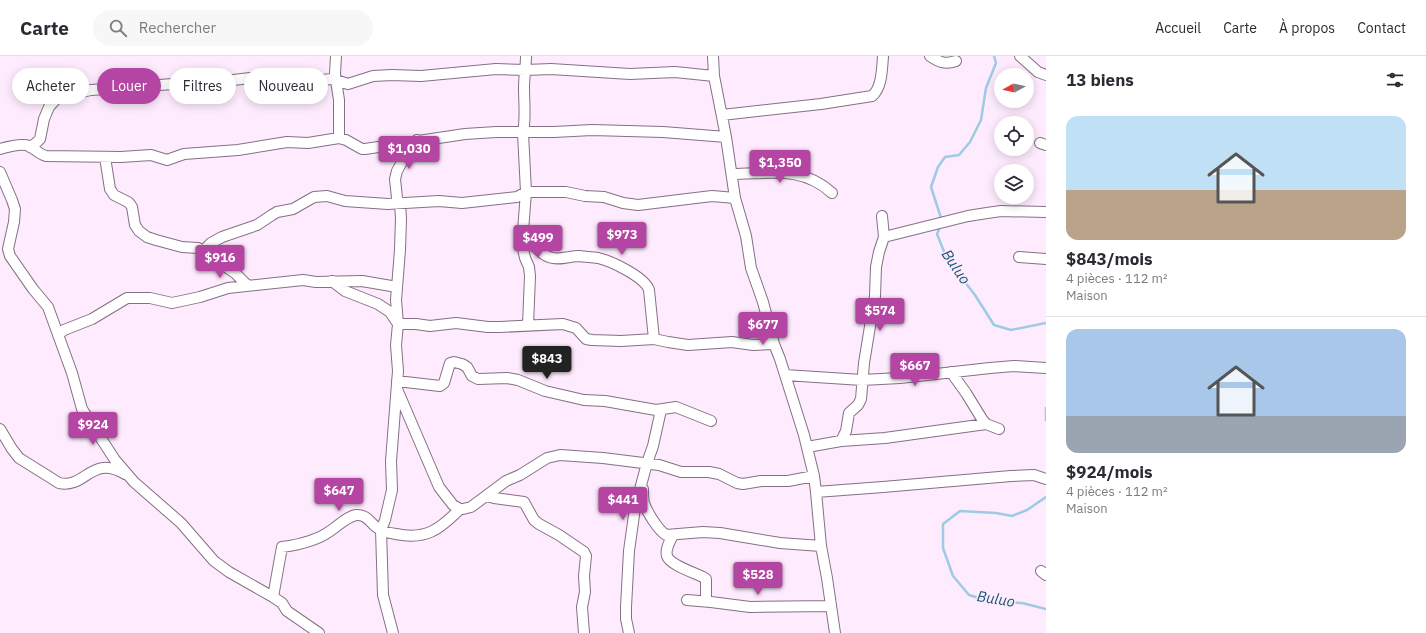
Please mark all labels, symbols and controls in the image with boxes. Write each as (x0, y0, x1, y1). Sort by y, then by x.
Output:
search box (93, 10, 373, 46)
text: Carte (20, 16, 69, 40)
icon: search (107, 17, 129, 39)
text: Rechercher (139, 18, 216, 37)
text: Accueil (1155, 19, 1201, 37)
text: Carte (1223, 19, 1257, 37)
text: À propos (1279, 19, 1335, 37)
text: Contact (1357, 19, 1406, 37)
chip: Acheter (12, 68, 89, 104)
chip: Louer (97, 68, 161, 104)
chip: Filtres (169, 68, 236, 104)
chip: Nouveau (244, 68, 328, 104)
north arrow (994, 68, 1034, 108)
map controls (994, 68, 1034, 204)
text: 13 biens (1066, 69, 1134, 91)
icon: filters (1384, 69, 1406, 91)
button: locate (994, 116, 1034, 156)
pin: $1,030 (376, 136, 442, 170)
text: $1,030 (387, 140, 431, 157)
icon: home (1200, 142, 1272, 214)
pin: $1,350 (747, 150, 813, 184)
text: $1,350 (758, 154, 802, 171)
button: layers (994, 164, 1034, 204)
pin: $973 (598, 222, 646, 256)
pin: $499 (514, 225, 562, 259)
text: $973 (606, 226, 638, 243)
text: $499 (522, 229, 554, 246)
pin: $916 (196, 245, 244, 279)
water label: Buluo (938, 245, 975, 288)
text: $843/mois (1066, 248, 1153, 270)
text: $916 (204, 249, 236, 266)
text: 4 pièces · 112 m² (1066, 270, 1167, 287)
text: Maison (1066, 287, 1108, 304)
pin: $574 (856, 298, 904, 332)
text: $574 (864, 302, 896, 319)
pin: $677 (739, 312, 787, 346)
text: $677 (747, 316, 779, 333)
pin: $843 (523, 346, 571, 380)
text: $843 (531, 350, 563, 367)
pin: $667 (891, 353, 939, 387)
icon: home (1200, 355, 1272, 427)
text: $667 (899, 357, 931, 374)
pin: $924 (69, 412, 117, 446)
text: $924 (77, 416, 109, 433)
text: $924/mois (1066, 461, 1153, 483)
pin: $647 (315, 478, 363, 512)
text: $647 (323, 482, 355, 499)
text: 4 pièces · 112 m² (1066, 483, 1167, 500)
pin: $441 (599, 487, 647, 521)
text: $441 (607, 491, 639, 508)
text: Maison (1066, 500, 1108, 517)
pin: $528 (734, 562, 782, 596)
text: $528 (742, 566, 774, 583)
water label: Buluo (976, 586, 1017, 611)

